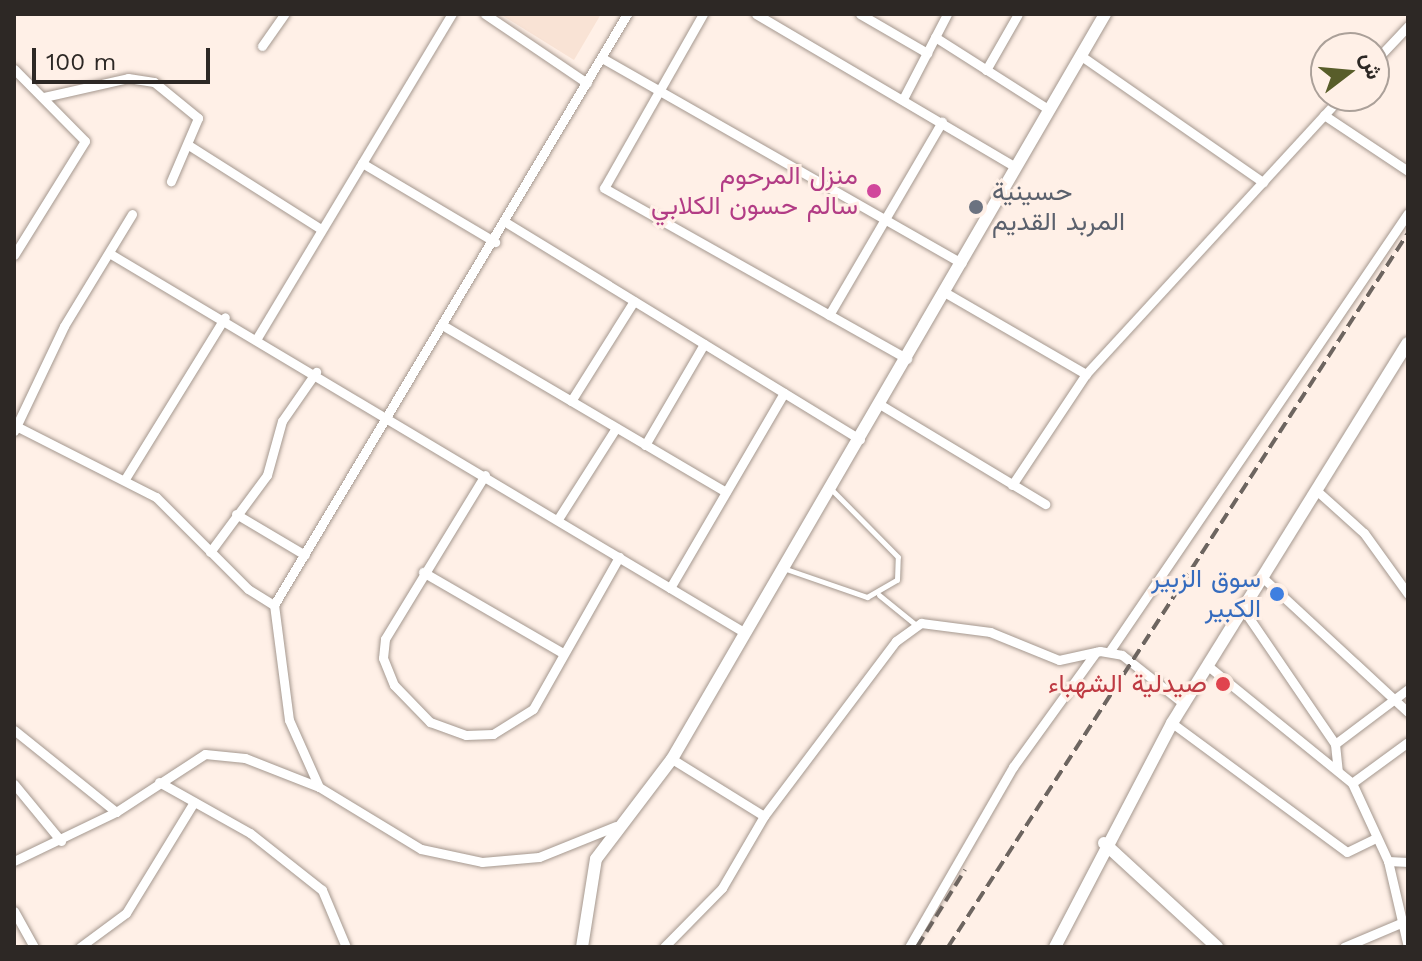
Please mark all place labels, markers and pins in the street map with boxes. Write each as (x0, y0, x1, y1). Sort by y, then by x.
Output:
place label: منزل المرحوم سالم حسون الكلابي (651, 160, 858, 222)
place label: حسينية المربد القديم (992, 176, 1125, 238)
marker: منزل المرحوم سالم حسون الكلابي (865, 182, 883, 200)
marker: حسينية المربد القديم (967, 198, 985, 216)
place label: سوق الزبير الكبير (1151, 563, 1261, 624)
marker: سوق الزبير الكبير (1268, 585, 1286, 603)
place label: صيدلية الشهباء (1048, 668, 1207, 700)
marker: صيدلية الشهباء (1214, 675, 1232, 693)

